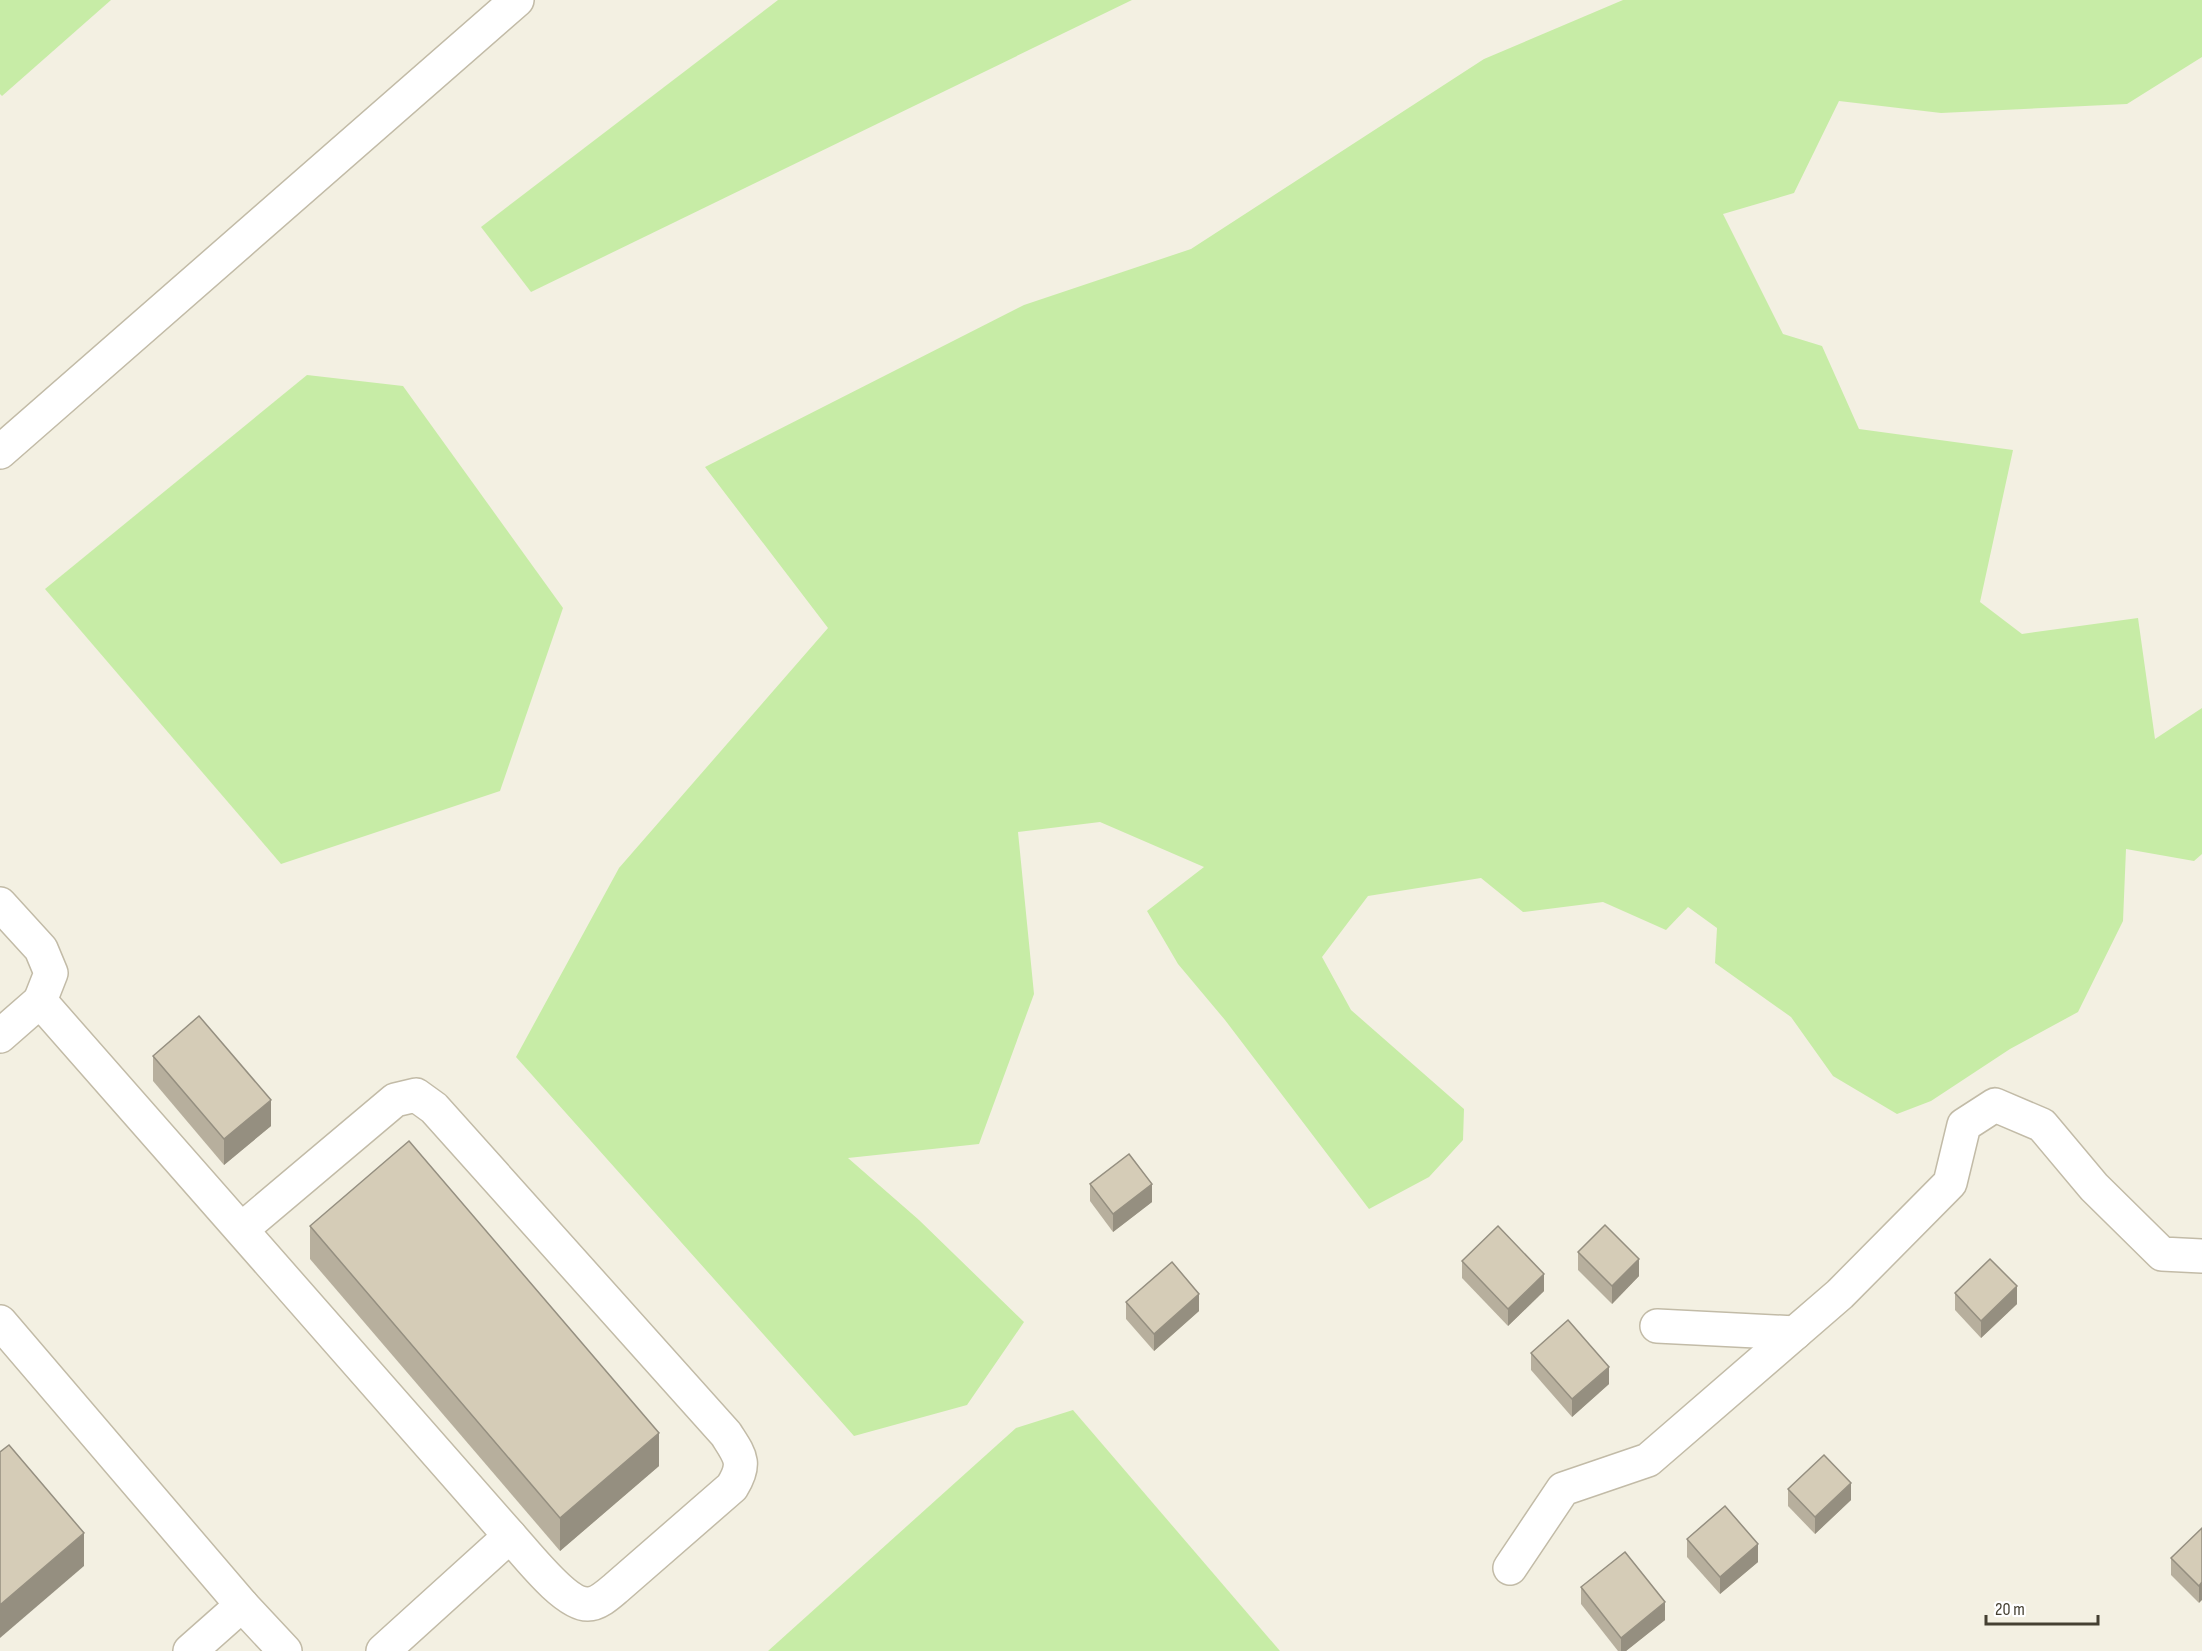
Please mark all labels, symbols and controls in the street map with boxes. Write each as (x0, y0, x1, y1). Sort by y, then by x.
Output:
scale bar (1986, 1588, 2098, 1626)
text: 20 m (1995, 1599, 2025, 1620)

